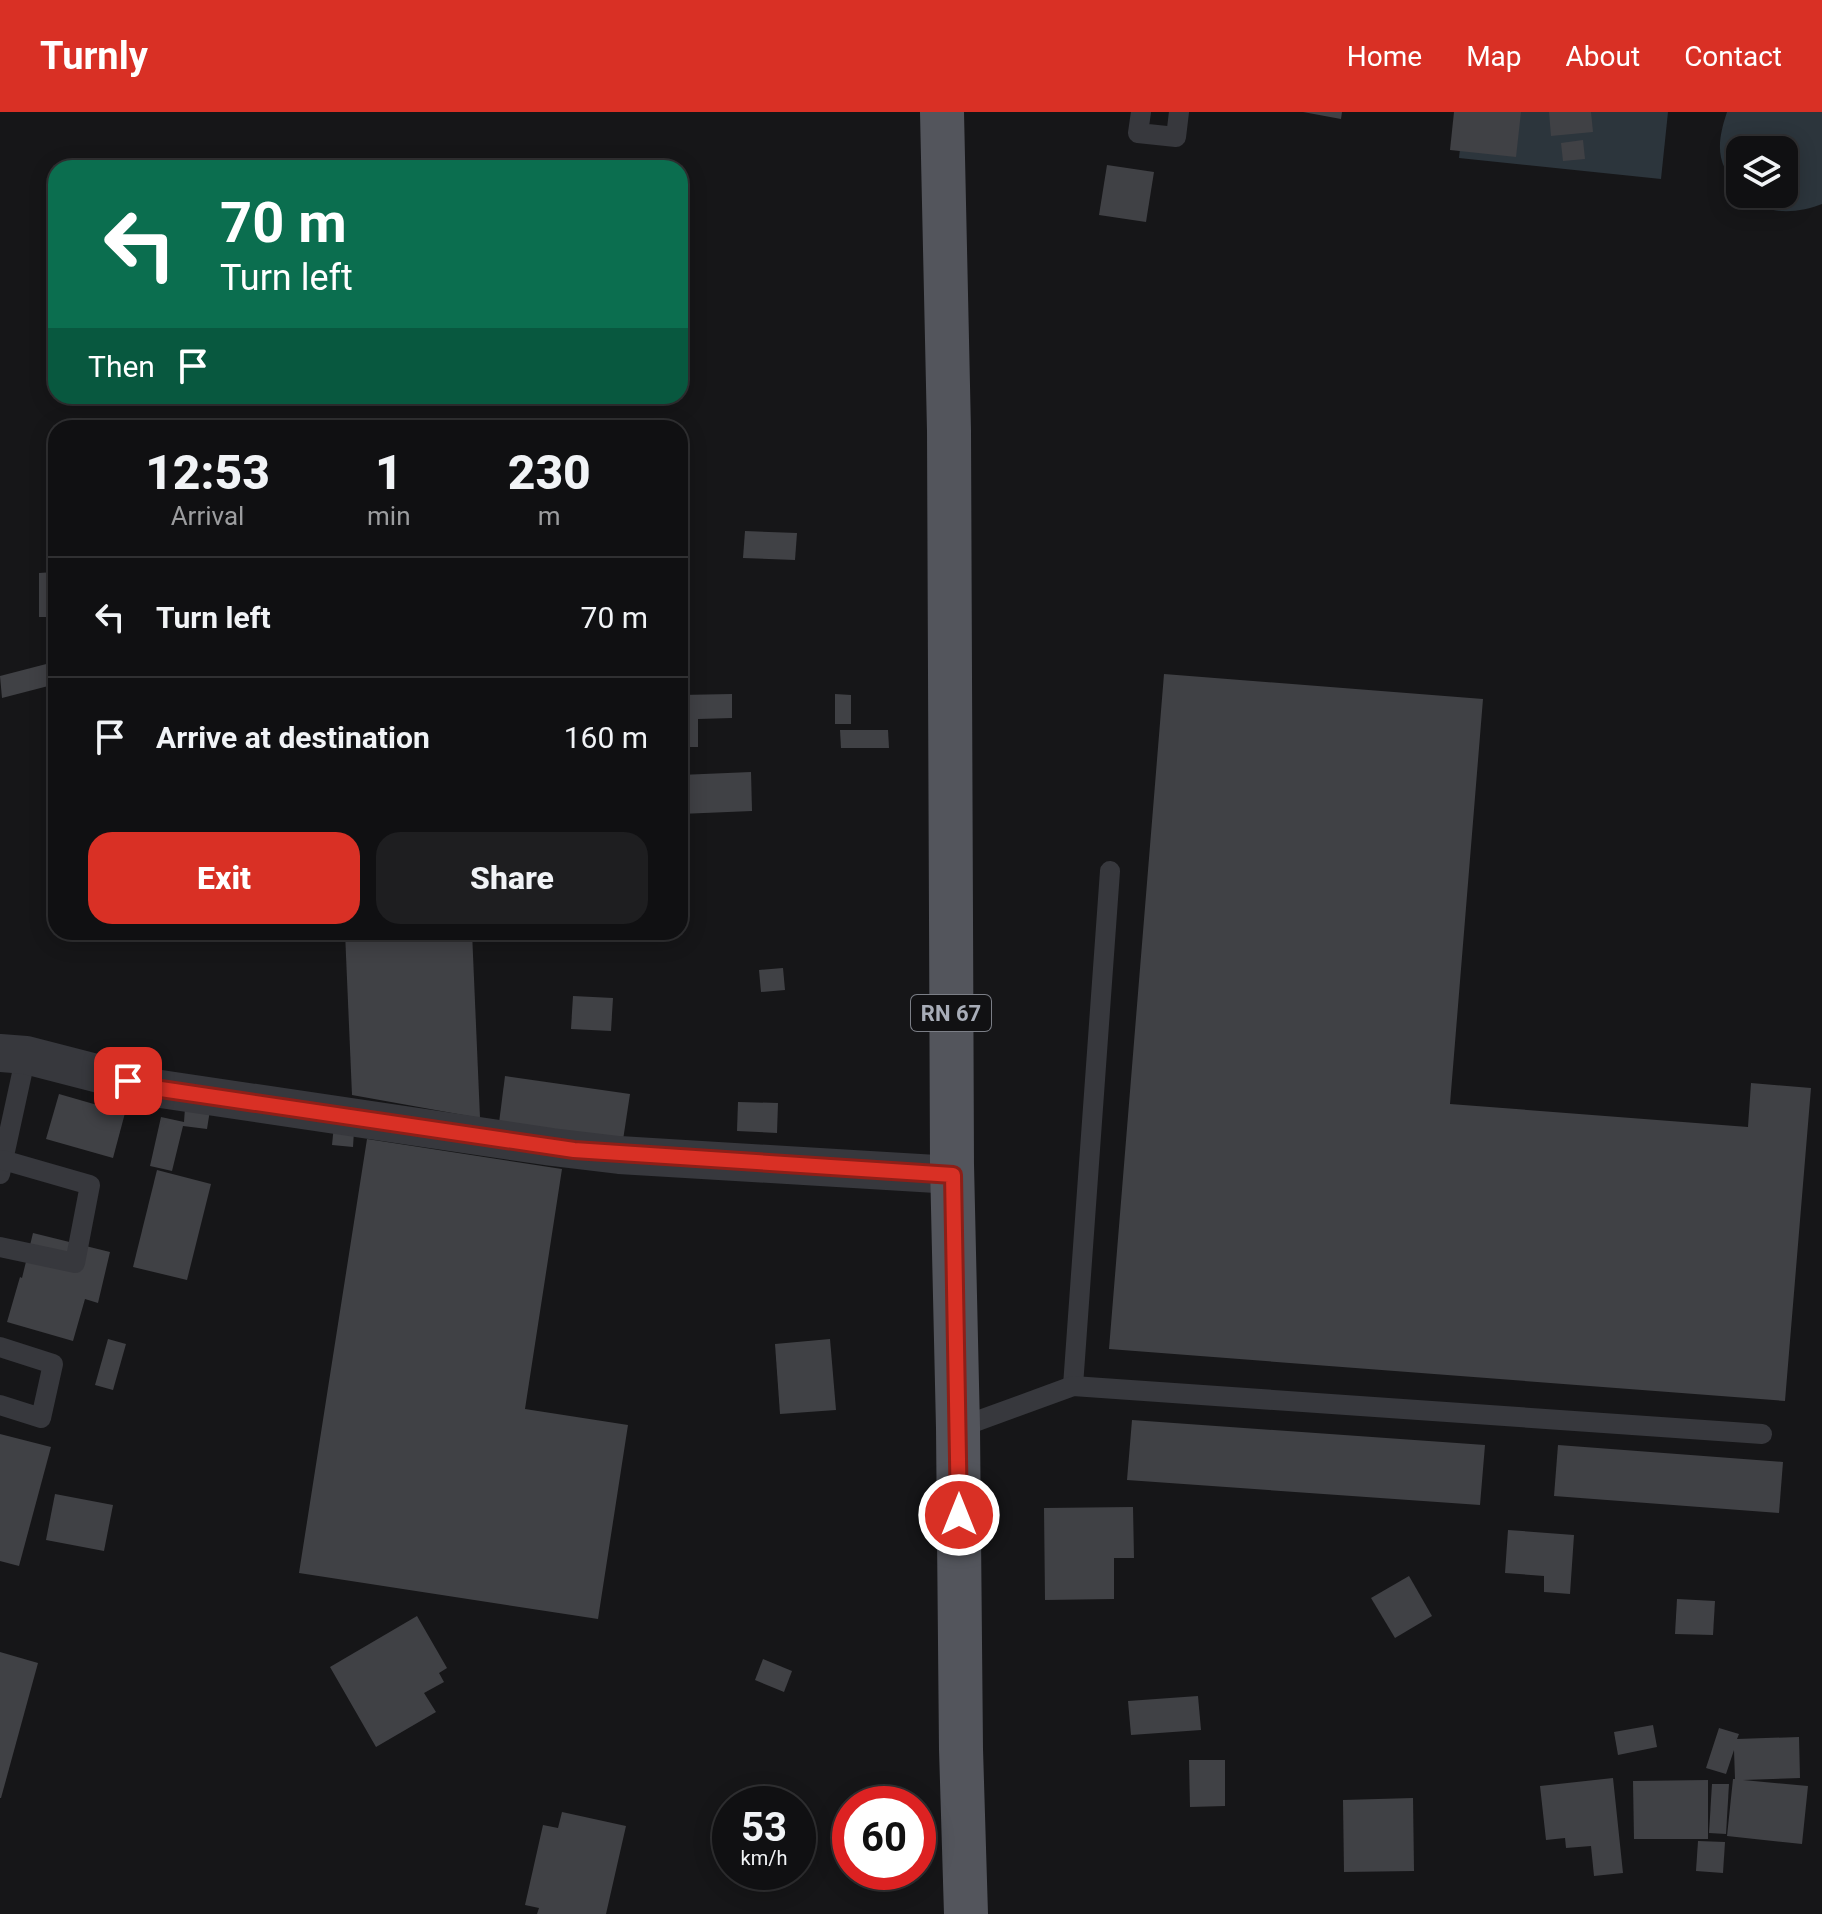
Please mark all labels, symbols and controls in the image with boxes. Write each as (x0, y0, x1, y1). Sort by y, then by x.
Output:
text: Turnly (40, 34, 148, 78)
text: Home (1347, 40, 1422, 73)
text: Map (1466, 40, 1522, 73)
text: About (1566, 40, 1640, 73)
text: Contact (1684, 40, 1782, 73)
map controls (1726, 136, 1798, 208)
button: layers (1726, 136, 1798, 208)
text: 70 m (220, 190, 347, 256)
icon: left (88, 192, 192, 296)
text: Turn left (220, 257, 353, 299)
icon: arrive (171, 344, 215, 388)
text: Then (88, 349, 155, 384)
text: 12:53 (145, 444, 270, 501)
text: 1 (375, 444, 403, 501)
text: 230 (508, 444, 591, 501)
text: Arrival (171, 501, 244, 531)
text: min (367, 501, 411, 531)
text: m (538, 501, 561, 531)
icon: left (88, 595, 132, 639)
text: Turn left (156, 600, 271, 635)
text: 70 m (581, 600, 648, 635)
icon: arrive (88, 715, 132, 759)
text: Arrive at destination (156, 720, 430, 755)
text: 160 m (564, 720, 648, 755)
button: Exit (88, 832, 360, 924)
button: Share (376, 832, 648, 924)
road number: RN 67 (911, 995, 991, 1031)
pin (94, 1047, 162, 1115)
icon: arrive (106, 1059, 150, 1103)
position arrow (917, 1473, 1001, 1557)
speed limit sign: 60 (832, 1786, 936, 1890)
text: 53 (741, 1804, 787, 1851)
text: km/h (741, 1846, 787, 1870)

